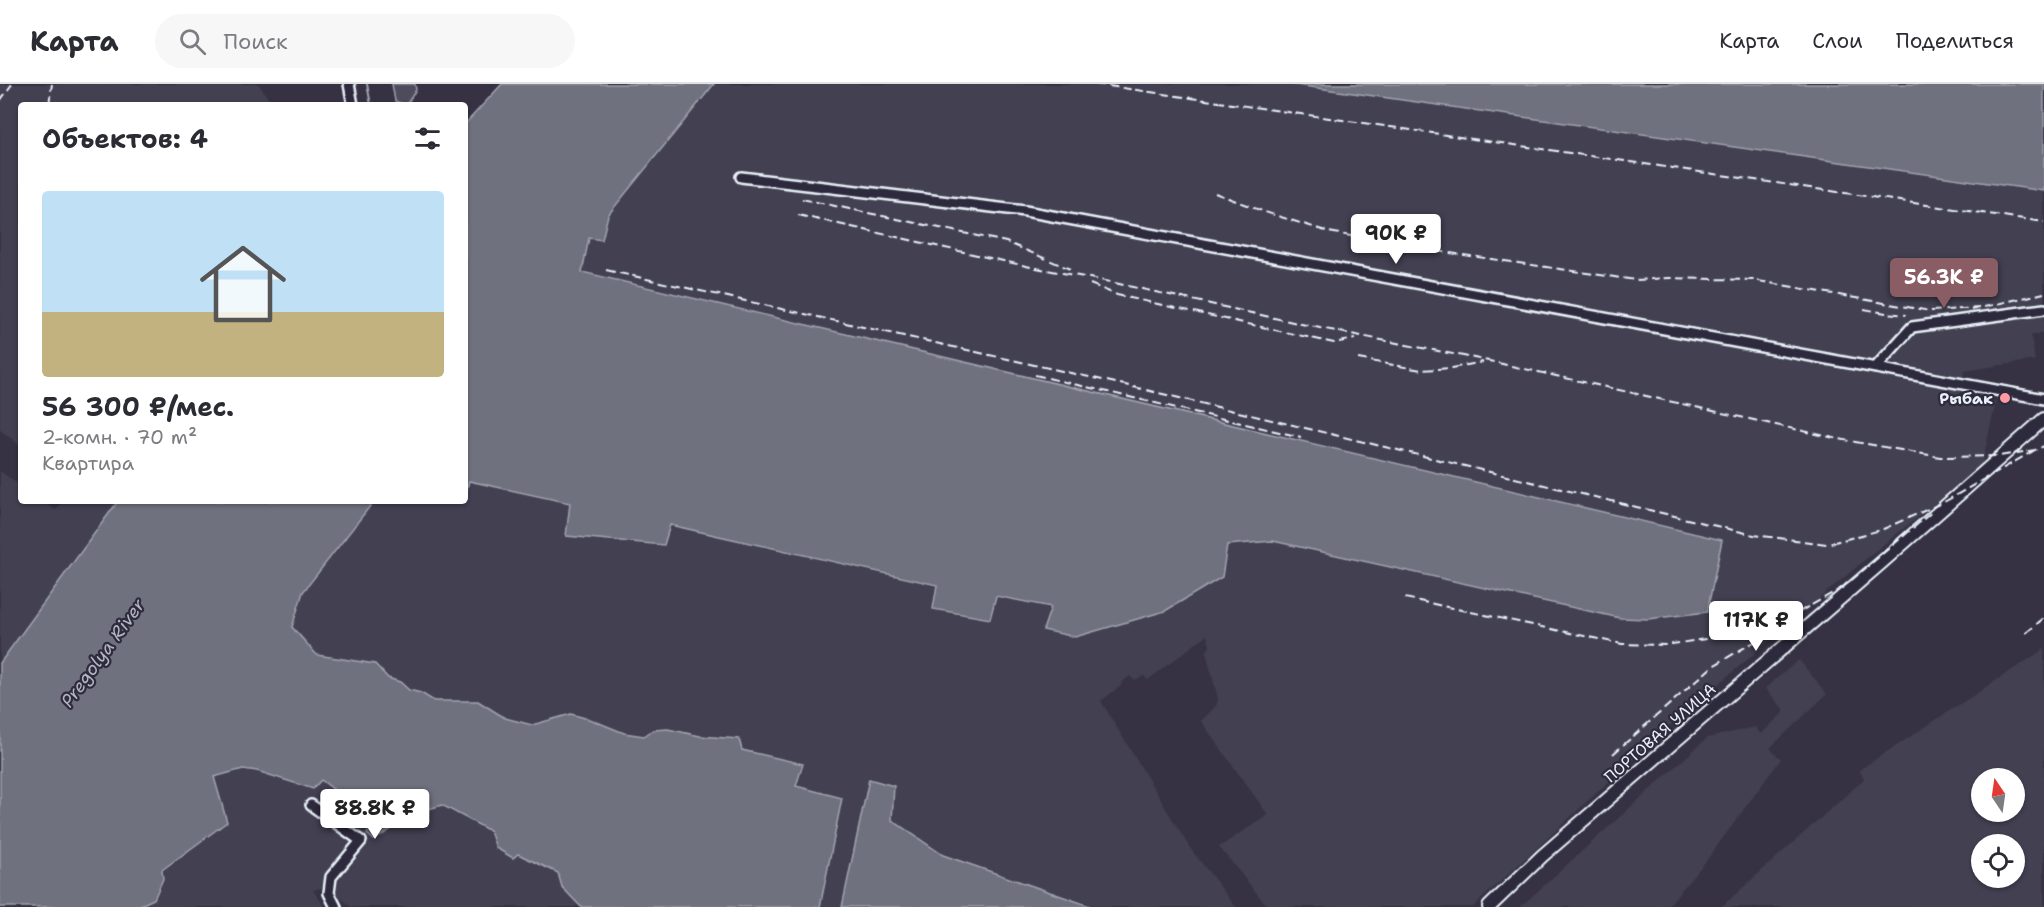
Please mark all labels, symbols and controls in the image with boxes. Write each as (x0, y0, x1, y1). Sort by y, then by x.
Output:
search box (155, 14, 575, 68)
text: Карта (30, 22, 119, 60)
icon: search (176, 25, 209, 58)
text: Поиск (224, 27, 288, 56)
text: Карта (1719, 27, 1779, 55)
text: Слои (1812, 27, 1863, 55)
text: Поделиться (1896, 27, 2014, 55)
text: Объектов: 4 (42, 121, 208, 156)
icon: filters (411, 122, 444, 155)
pin: 90K ₽ (1354, 214, 1438, 265)
text: 90K ₽ (1365, 220, 1427, 246)
icon: home (189, 230, 297, 338)
pin: 56.3K ₽ (1889, 258, 1999, 309)
text: 56.3K ₽ (1904, 264, 1984, 290)
place label: Рыбак (1939, 388, 1993, 409)
text: 56 300 ₽/мес. (42, 389, 234, 424)
marker: Рыбак (1998, 391, 2012, 405)
text: 2-комн. · 70 m² (42, 424, 197, 450)
text: Квартира (42, 450, 134, 476)
water label: Pregolya River (56, 594, 151, 712)
pin: 117K ₽ (1707, 601, 1805, 652)
text: 117K ₽ (1723, 607, 1789, 633)
street label: ПОРТОВАЯ УЛИЦА (1600, 679, 1720, 787)
north arrow (1971, 768, 2025, 822)
map controls (1971, 768, 2025, 888)
pin: 88.8K ₽ (320, 789, 430, 840)
text: 88.8K ₽ (334, 795, 416, 821)
button: locate (1971, 834, 2025, 888)

